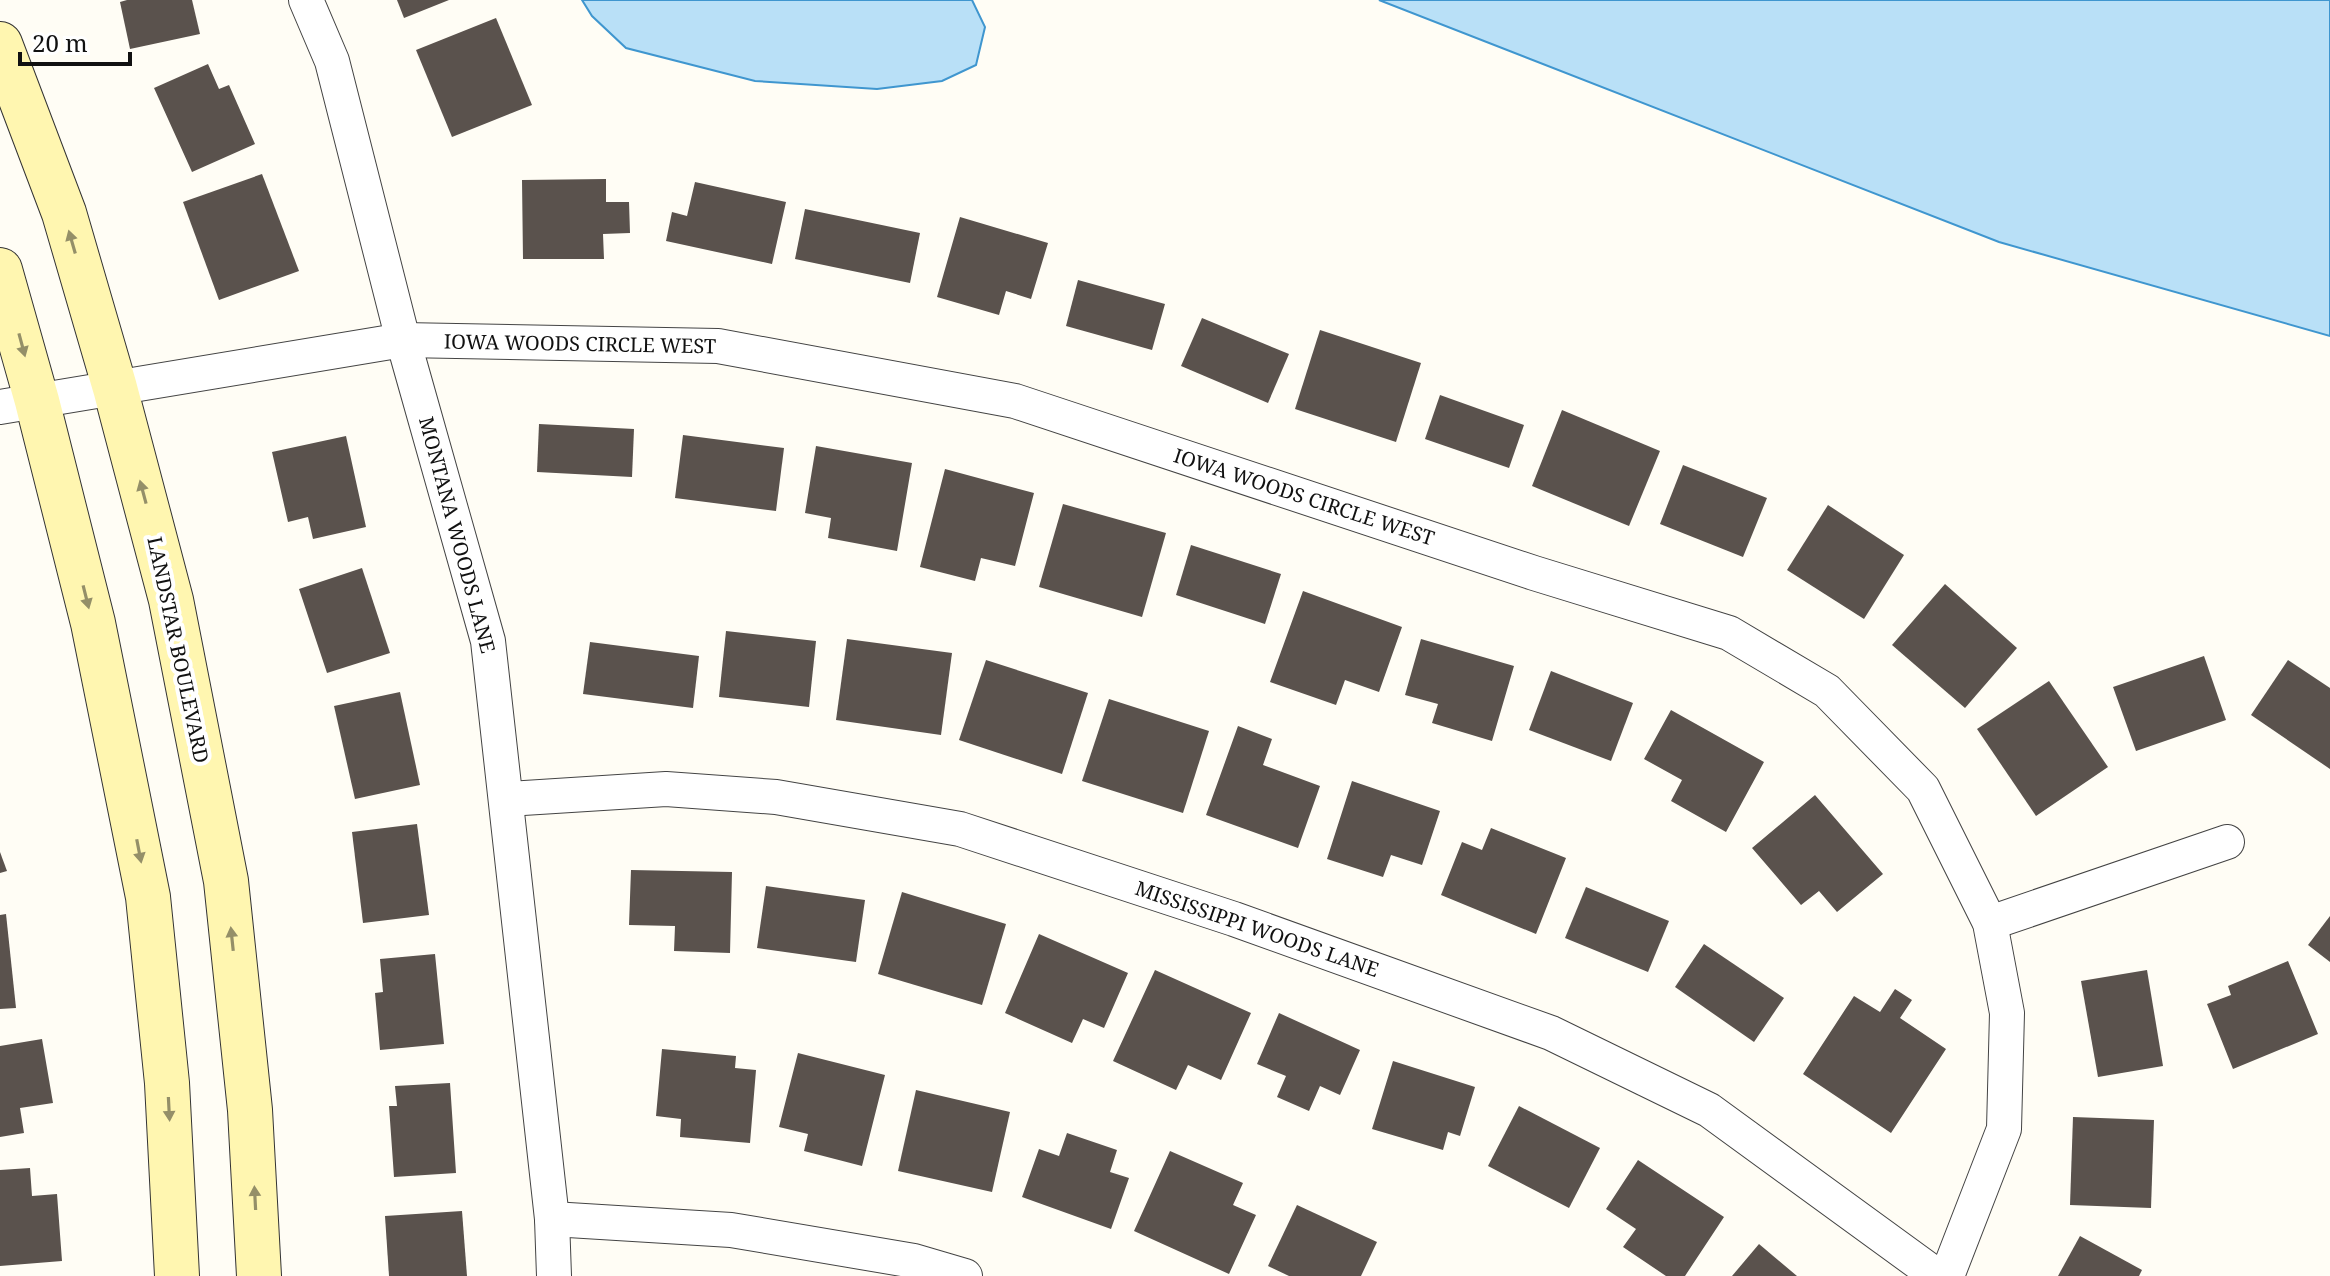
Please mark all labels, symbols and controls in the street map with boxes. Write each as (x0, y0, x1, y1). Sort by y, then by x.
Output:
scale bar (20, 16, 130, 66)
text: 20 m (32, 26, 88, 59)
one-way arrow (65, 230, 78, 254)
street label: IOWA WOODS CIRCLE WEST (444, 328, 716, 359)
one-way arrow (17, 332, 29, 357)
street label: MONTANA WOODS LANE (413, 414, 502, 656)
street label: IOWA WOODS CIRCLE WEST (1170, 442, 1438, 551)
one-way arrow (136, 480, 149, 504)
street label: LANDSTAR BOULEVARD (141, 534, 216, 766)
one-way arrow (81, 584, 93, 609)
one-way arrow (133, 839, 146, 864)
street label: MISSISSIPPI WOODS LANE (1132, 874, 1383, 983)
one-way arrow (225, 926, 238, 951)
one-way arrow (163, 1097, 176, 1122)
one-way arrow (248, 1185, 261, 1210)

